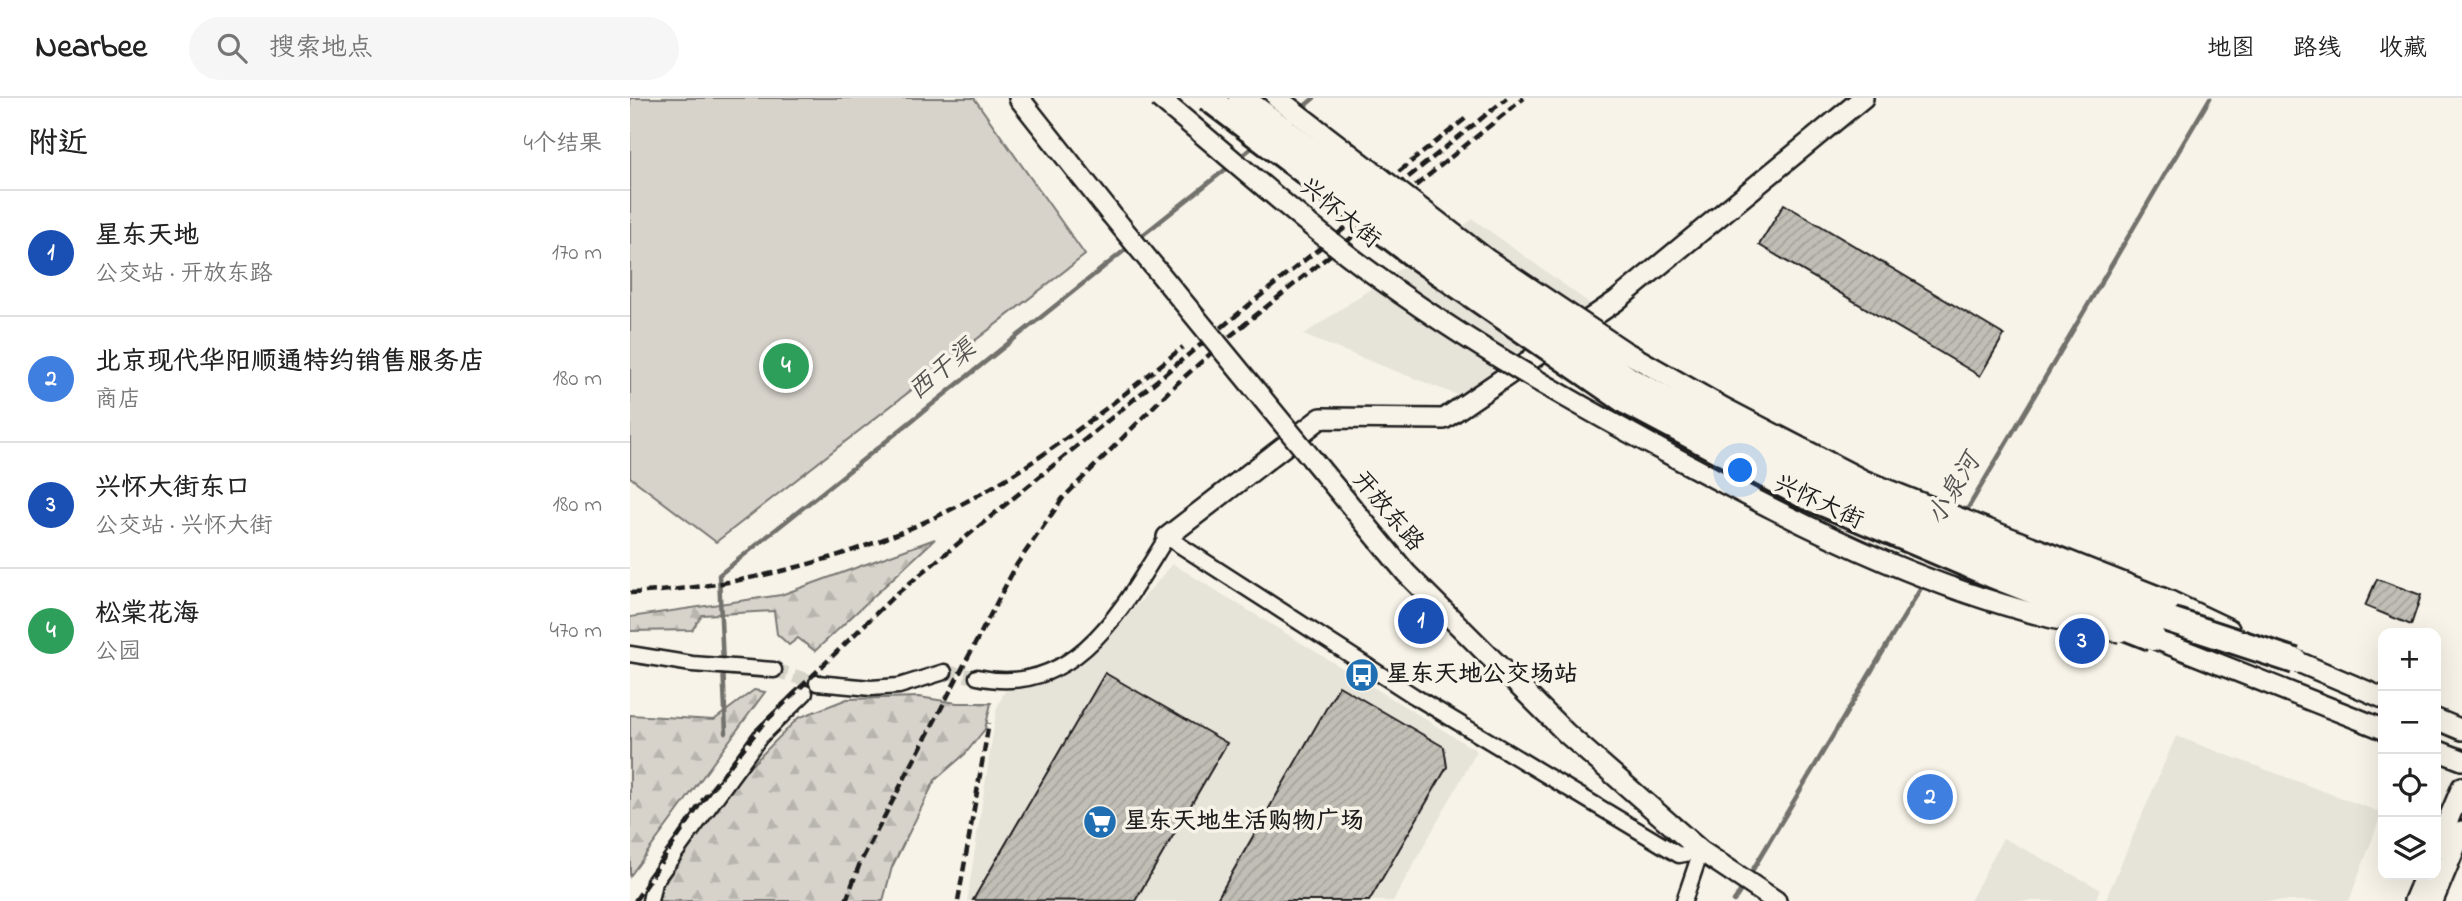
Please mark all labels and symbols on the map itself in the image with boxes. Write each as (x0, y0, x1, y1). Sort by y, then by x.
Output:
street label: 兴怀大街 (1291, 170, 1387, 258)
water label: 西干渠 (901, 330, 987, 410)
pin: 4 (763, 340, 809, 392)
water label: 小泉河 (1919, 443, 1993, 533)
your location (1723, 453, 1757, 487)
street label: 开放东路 (1343, 464, 1431, 560)
street label: 兴怀大街 (1767, 467, 1869, 539)
pin: 1 (1398, 595, 1444, 647)
pin: 3 (2059, 615, 2105, 667)
bus stop icon: 星东天地公交场站 (1343, 656, 1381, 694)
place label: 星东天地公交场站 (1386, 658, 1578, 693)
pin: 2 (1907, 771, 1953, 823)
supermarket icon: 星东天地生活购物广场 (1081, 803, 1119, 841)
place label: 星东天地生活购物广场 (1124, 805, 1364, 840)

